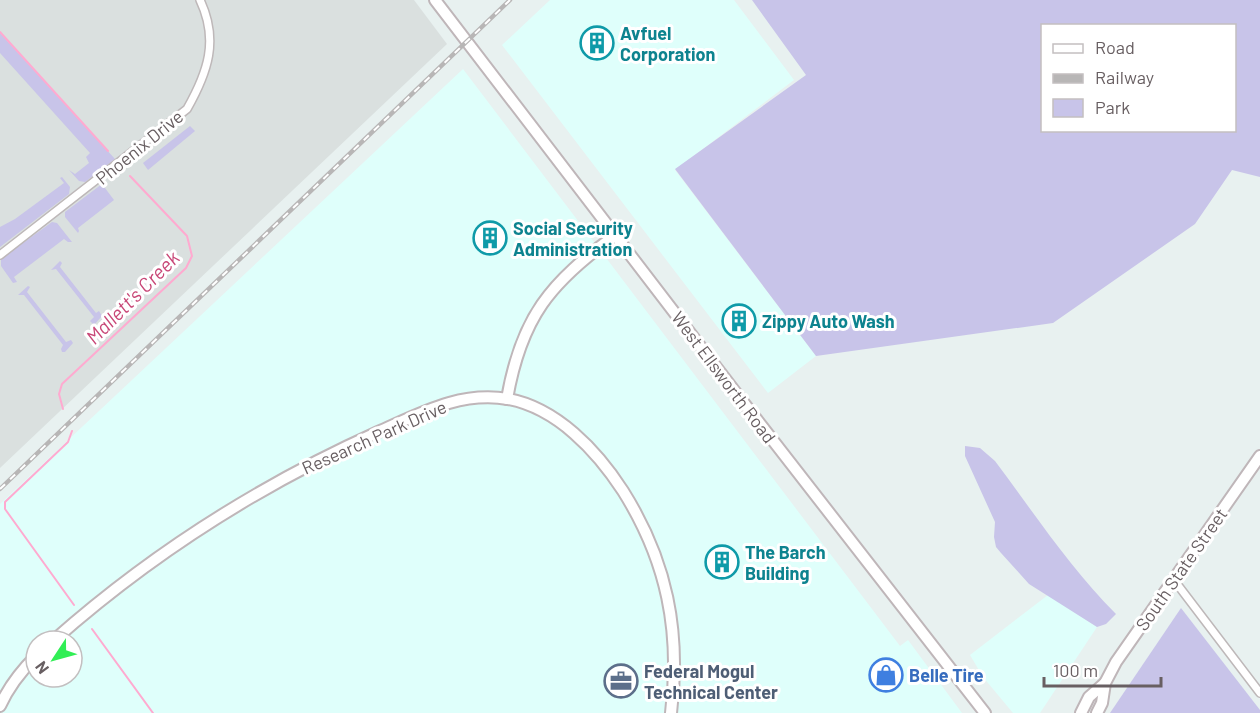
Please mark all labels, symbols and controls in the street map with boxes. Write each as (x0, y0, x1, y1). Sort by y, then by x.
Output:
place label: Avfuel Corporation (620, 22, 715, 65)
legend (1041, 24, 1236, 132)
building icon: Avfuel Corporation (579, 25, 615, 61)
text: Road (1095, 36, 1135, 58)
text: Railway (1095, 66, 1154, 88)
text: Park (1095, 96, 1130, 118)
street label: Phoenix Drive (91, 105, 187, 189)
place label: Social Security Administration (513, 217, 633, 260)
building icon: Social Security Administration (472, 220, 508, 256)
water label: Mallett's Creek (80, 245, 184, 349)
building icon: Zippy Auto Wash (721, 303, 757, 339)
street label: West Ellsworth Road (667, 307, 781, 447)
place label: Zippy Auto Wash (762, 310, 895, 332)
street label: Research Park Drive (298, 395, 450, 479)
street label: South State Street (1131, 503, 1231, 635)
place label: The Barch Building (745, 541, 826, 584)
building icon: The Barch Building (704, 544, 740, 580)
north arrow (24, 629, 84, 689)
scale bar (1044, 650, 1161, 688)
shop icon: Belle Tire (868, 657, 904, 693)
text: N (31, 658, 52, 678)
text: 100 m (1053, 659, 1098, 681)
place label: Federal Mogul Technical Center (644, 660, 778, 703)
office icon: Federal Mogul Technical Center (603, 663, 639, 699)
place label: Belle Tire (909, 664, 984, 686)

